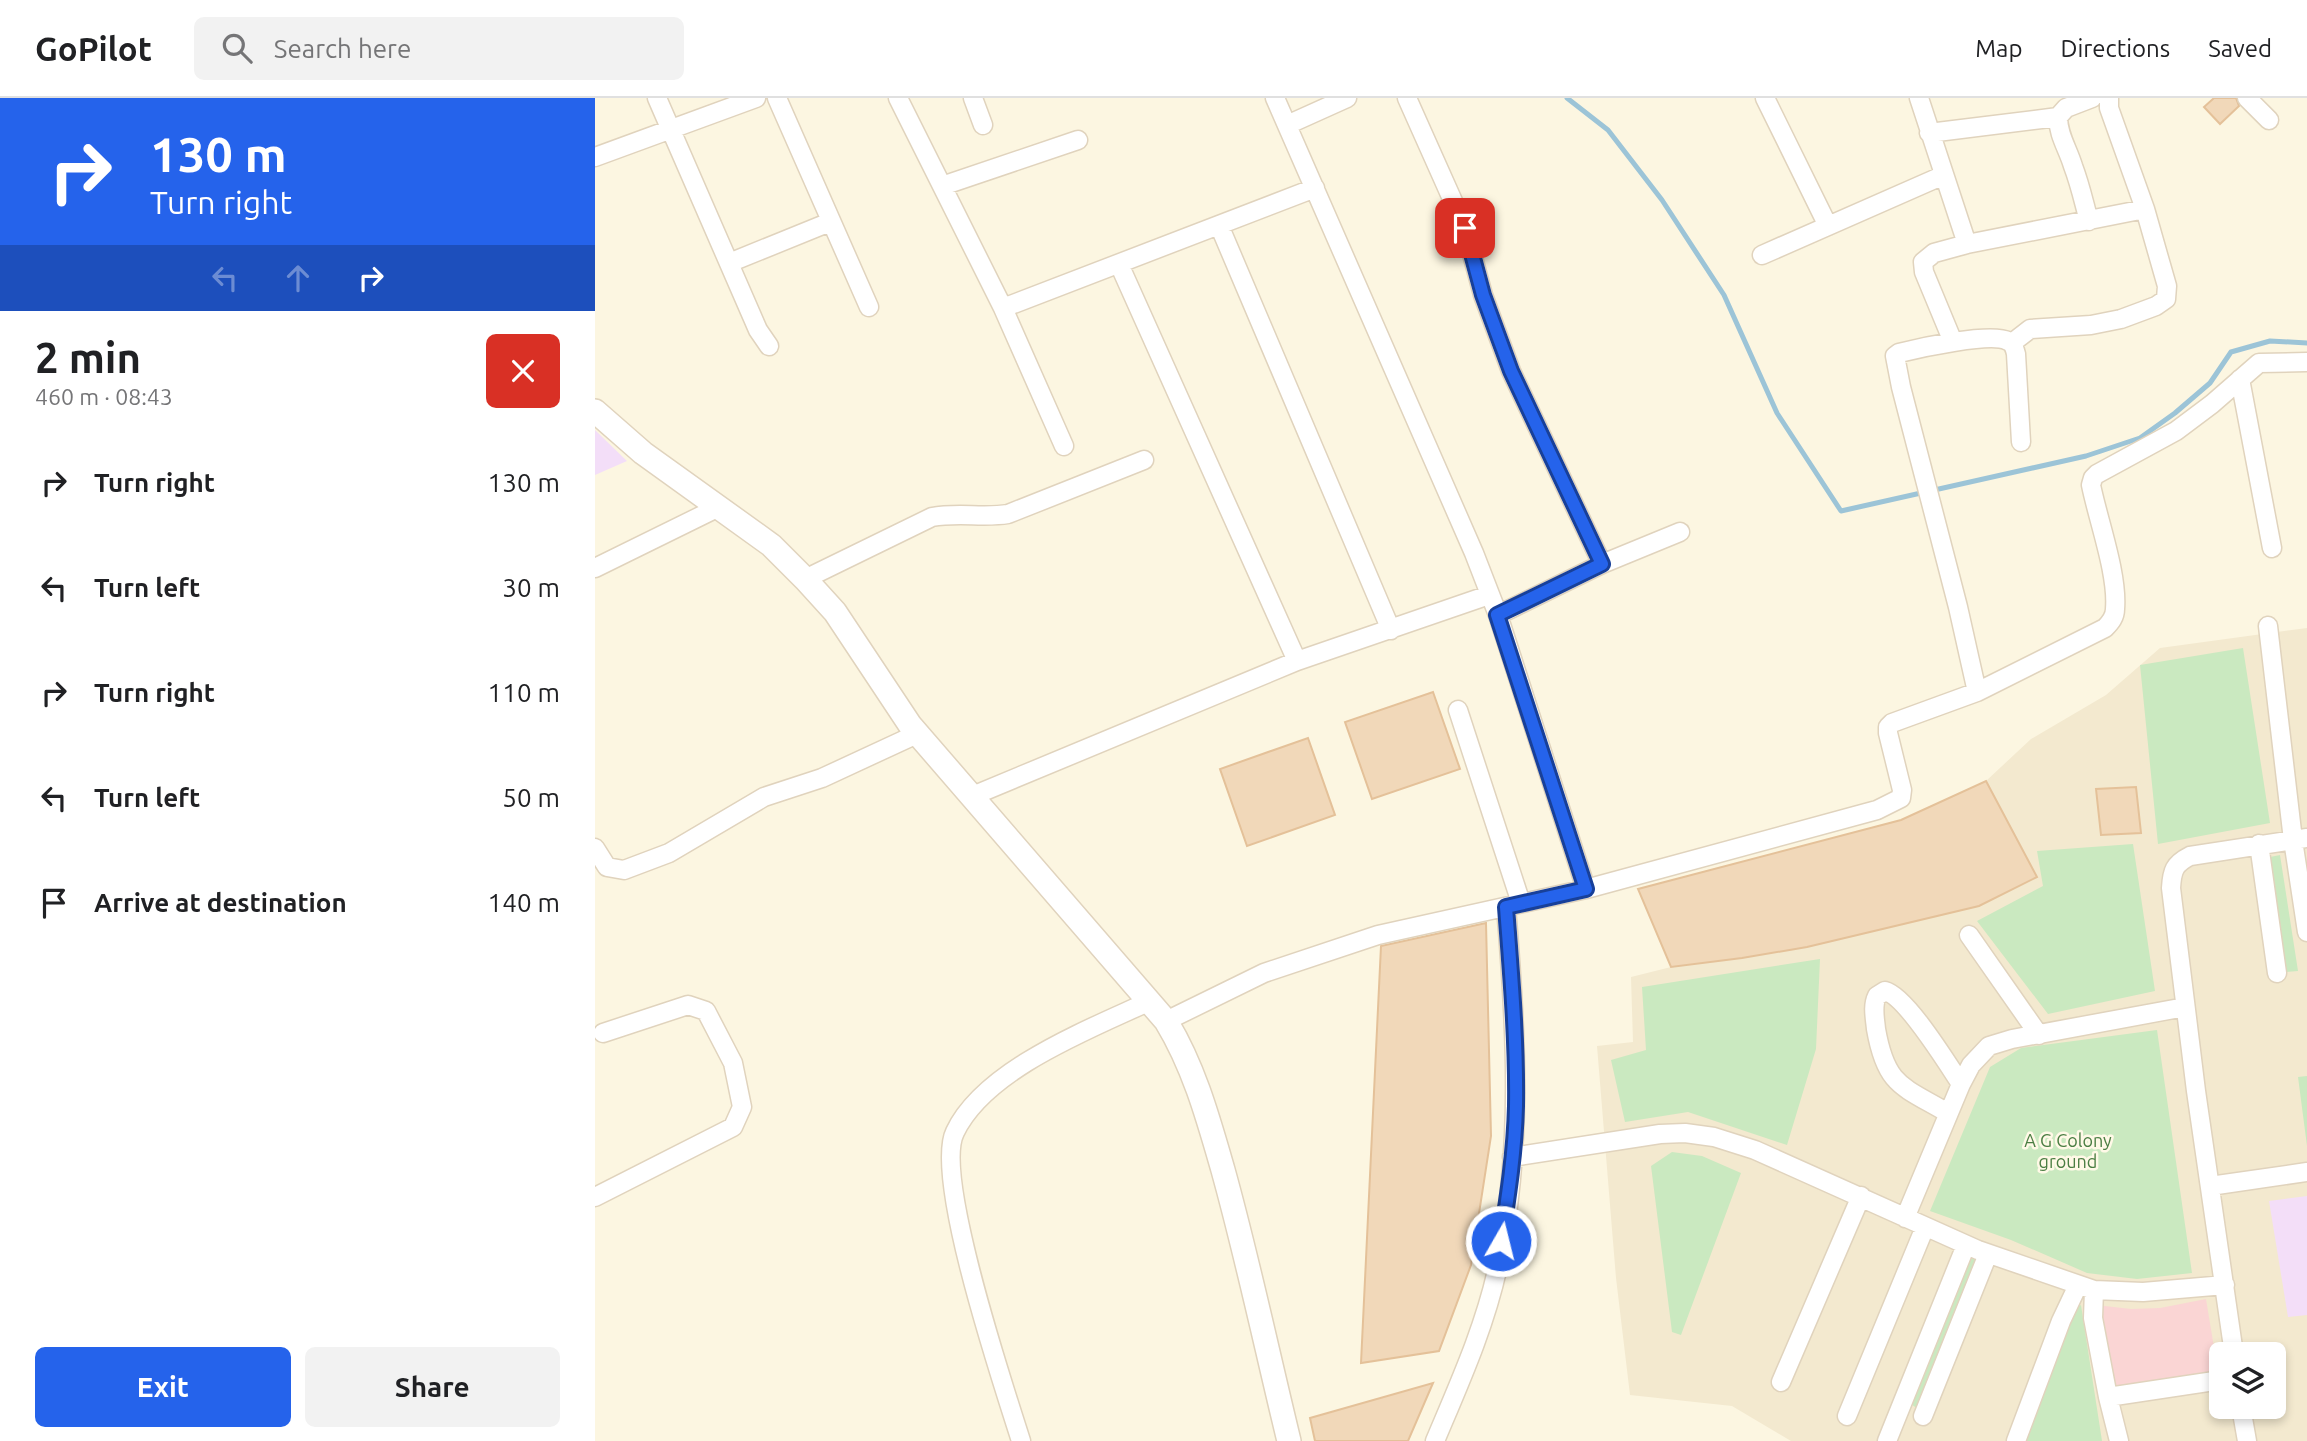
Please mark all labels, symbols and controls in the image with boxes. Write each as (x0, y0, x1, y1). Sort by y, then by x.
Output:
search box (194, 17, 684, 80)
icon: search (218, 29, 256, 67)
text: GoPilot (35, 30, 152, 67)
text: Search here (274, 34, 411, 63)
text: Map (1975, 35, 2022, 62)
text: Directions (2060, 35, 2170, 62)
text: Saved (2208, 35, 2272, 62)
icon: right (35, 126, 126, 217)
text: 130 m (150, 126, 287, 181)
text: Turn right (150, 184, 292, 220)
pin (1435, 198, 1495, 258)
icon: arrive (1446, 209, 1484, 247)
icon: left (206, 259, 244, 297)
icon: ahead (279, 259, 317, 297)
icon: right (352, 259, 390, 297)
text: 2 min (35, 334, 141, 381)
button: close (486, 334, 560, 408)
text: 460 m · 08:43 (35, 384, 173, 409)
icon: right (35, 464, 73, 502)
text: Turn right (94, 468, 215, 497)
text: 130 m (488, 468, 560, 497)
icon: left (35, 569, 73, 607)
text: Turn left (94, 573, 200, 602)
text: 30 m (502, 573, 560, 602)
icon: right (35, 674, 73, 712)
text: Turn right (94, 678, 215, 707)
text: 110 m (488, 678, 560, 707)
icon: left (35, 779, 73, 817)
text: Turn left (94, 783, 200, 812)
text: 50 m (502, 783, 560, 812)
icon: arrive (35, 884, 73, 922)
text: Arrive at destination (94, 888, 347, 917)
text: 140 m (488, 888, 560, 917)
park label: A G Colony ground (2024, 1130, 2112, 1171)
position arrow (1464, 1204, 1538, 1278)
map controls (2209, 1342, 2286, 1419)
button: layers (2209, 1342, 2286, 1419)
button: Exit (35, 1347, 291, 1427)
button: Share (305, 1347, 560, 1427)

